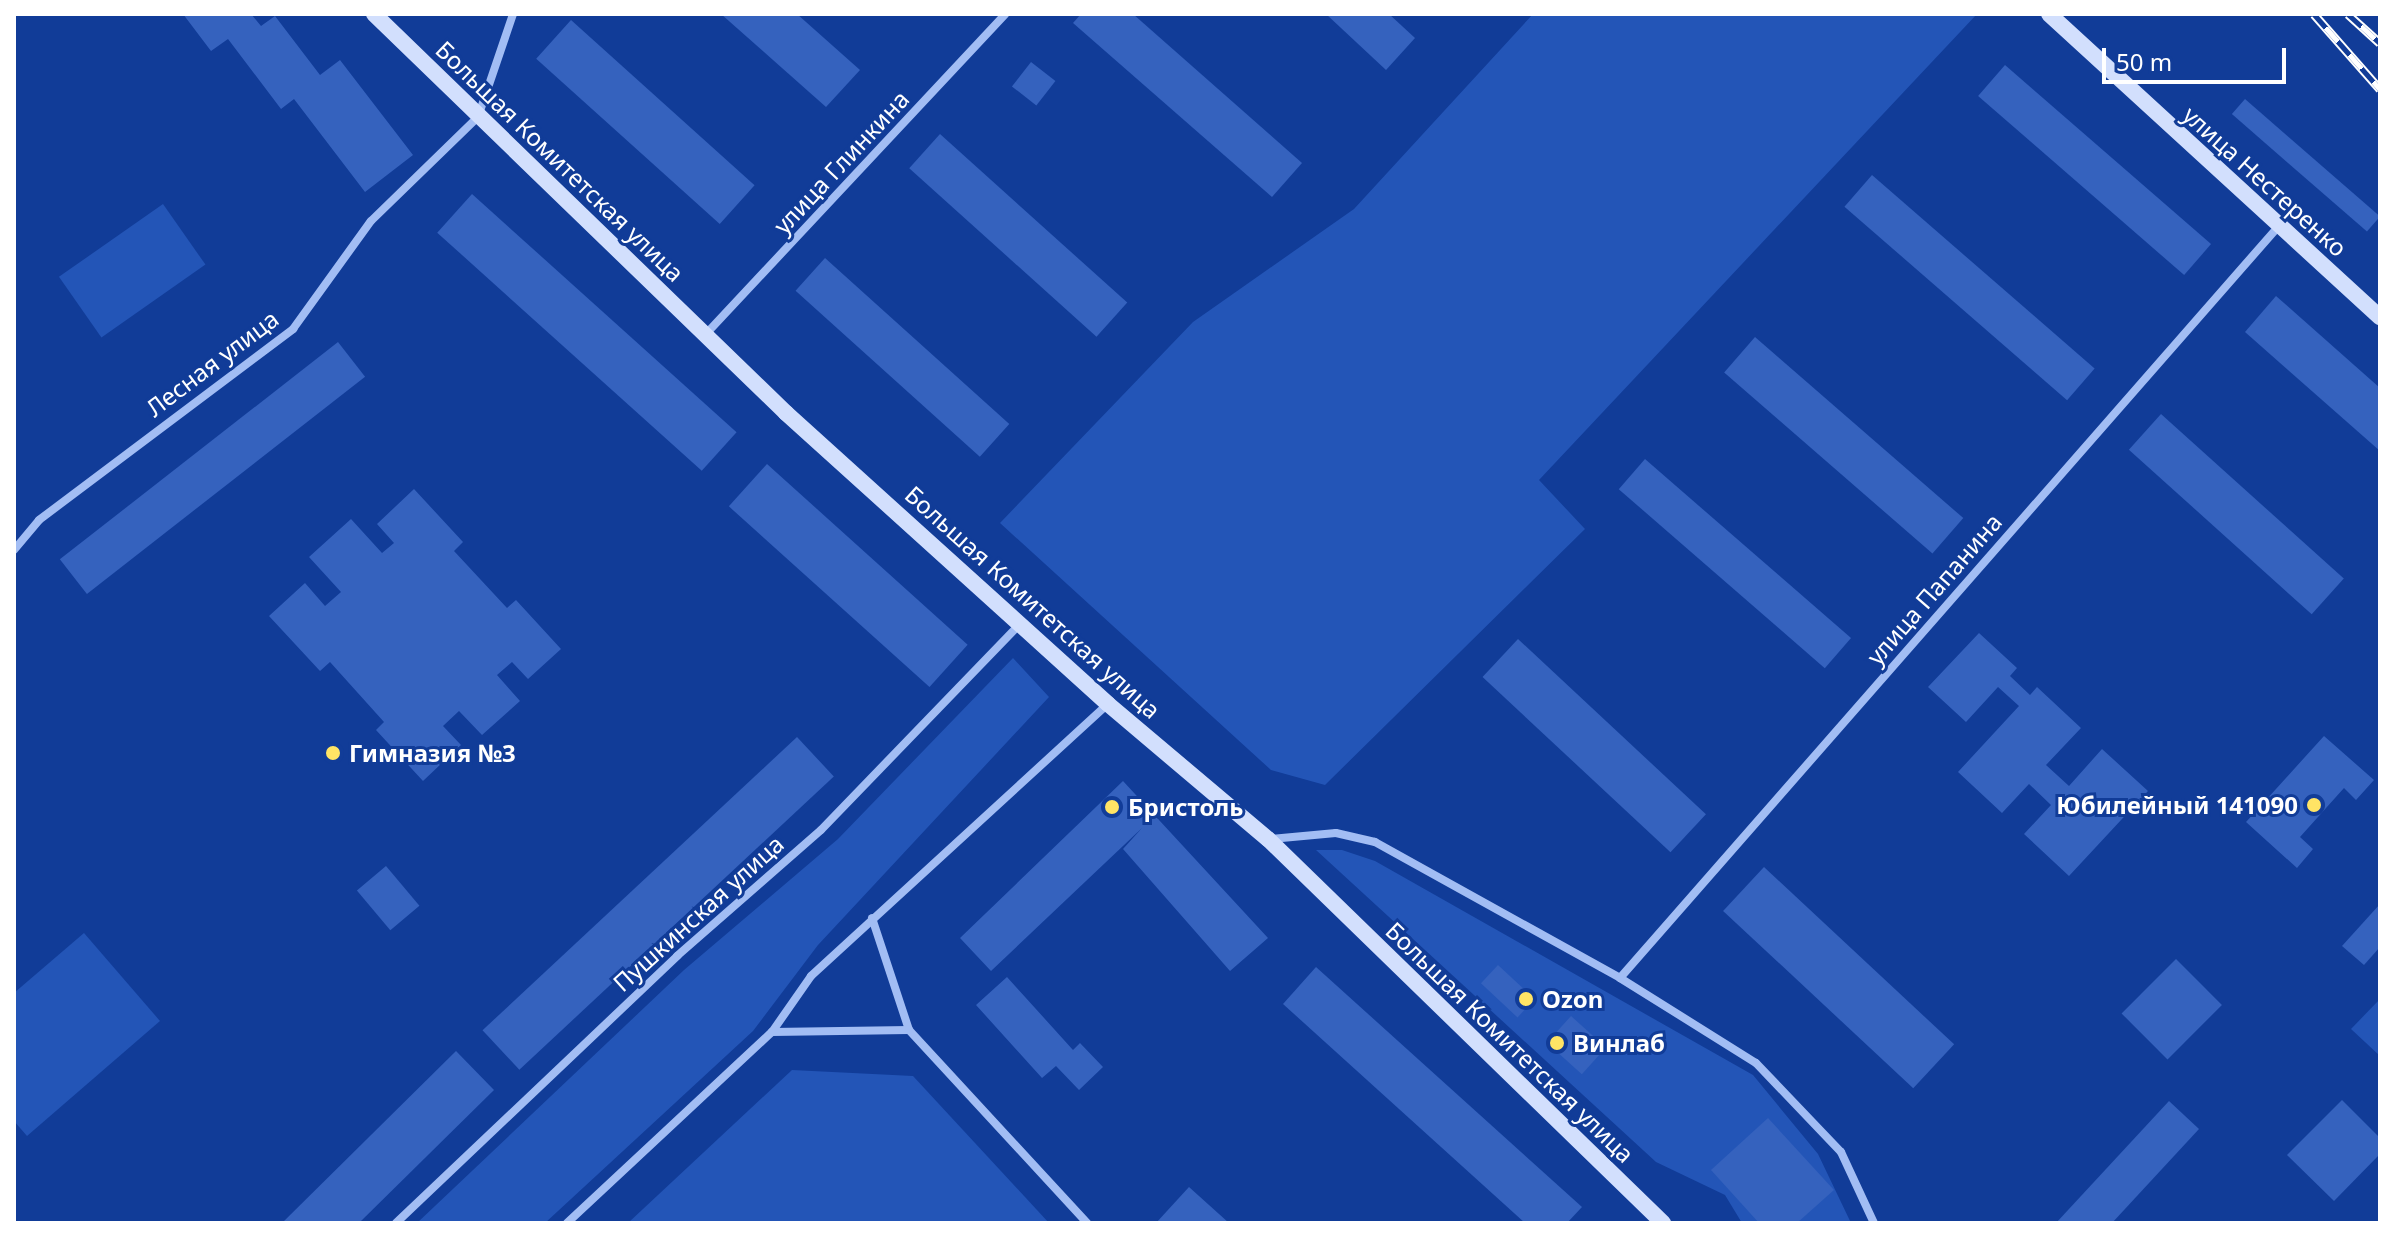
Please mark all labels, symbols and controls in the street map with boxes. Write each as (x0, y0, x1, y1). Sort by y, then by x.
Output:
scale bar (2106, 32, 2290, 82)
street label: Большая Комитетская улица (430, 35, 690, 287)
text: 50 m (2116, 45, 2172, 78)
street label: улица Глинкина (767, 84, 915, 240)
street label: улица Нестеренко (2177, 100, 2353, 262)
street label: Лесная улица (140, 304, 284, 422)
street label: Большая Комитетская улица (899, 480, 1167, 724)
street label: улица Папанина (1861, 508, 2007, 670)
place label: Гимназия №3 (349, 739, 516, 767)
marker: Гимназия №3 (324, 744, 342, 762)
place label: Юбилейный 141090 (2056, 791, 2298, 819)
place label: Бристоль (1128, 793, 1243, 821)
marker: Юбилейный 141090 (2305, 796, 2323, 814)
marker: Бристоль (1103, 798, 1121, 816)
street label: Пушкинская улица (607, 829, 789, 997)
street label: Большая Комитетская улица (1380, 916, 1640, 1168)
place label: Ozon (1542, 985, 1603, 1013)
marker: Ozon (1517, 990, 1535, 1008)
place label: Винлаб (1573, 1029, 1665, 1057)
marker: Винлаб (1548, 1034, 1566, 1052)

